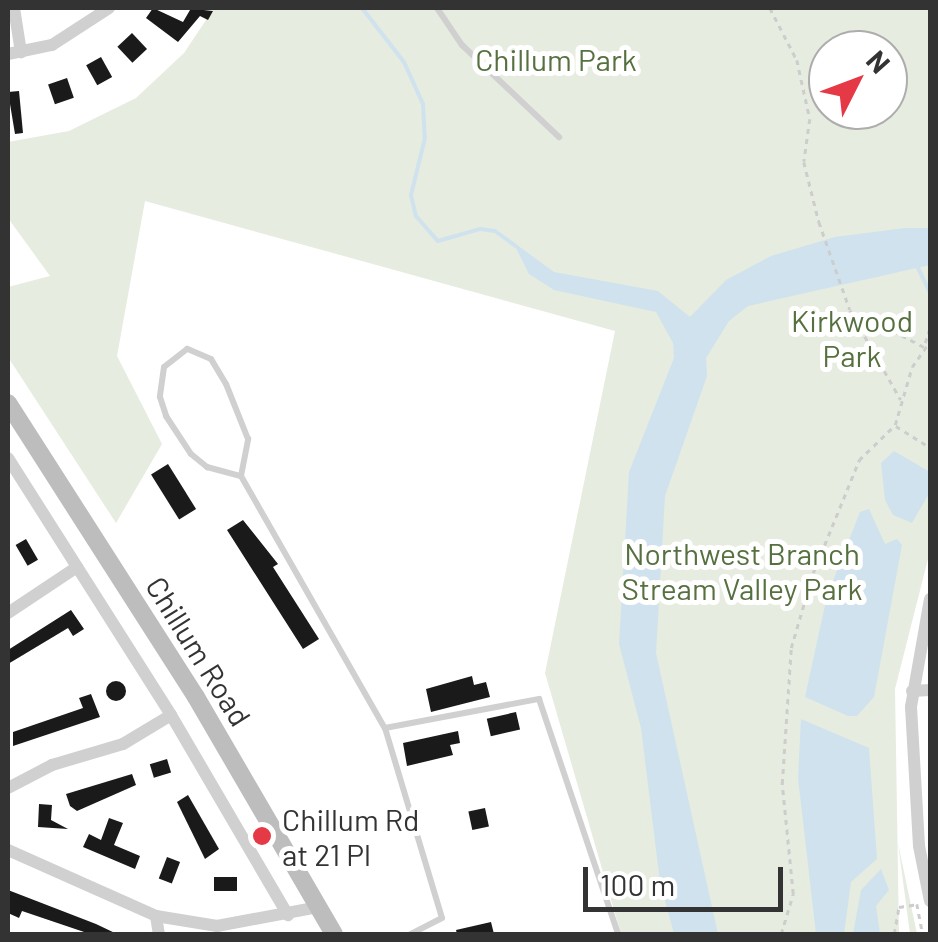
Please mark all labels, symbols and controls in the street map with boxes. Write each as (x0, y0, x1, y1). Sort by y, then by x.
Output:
north arrow (808, 30, 908, 130)
park label: Chillum Park (475, 41, 637, 77)
text: N (860, 43, 898, 80)
park label: Kirkwood Park (791, 302, 913, 372)
park label: Northwest Branch Stream Valley Park (622, 535, 862, 606)
street label: Chillum Road (139, 570, 259, 732)
place label: Chillum Rd at 21 Pl (282, 801, 419, 872)
marker: Chillum Rd at 21 Pl (251, 825, 273, 847)
scale bar (588, 847, 788, 909)
text: 100 m (600, 866, 675, 902)

